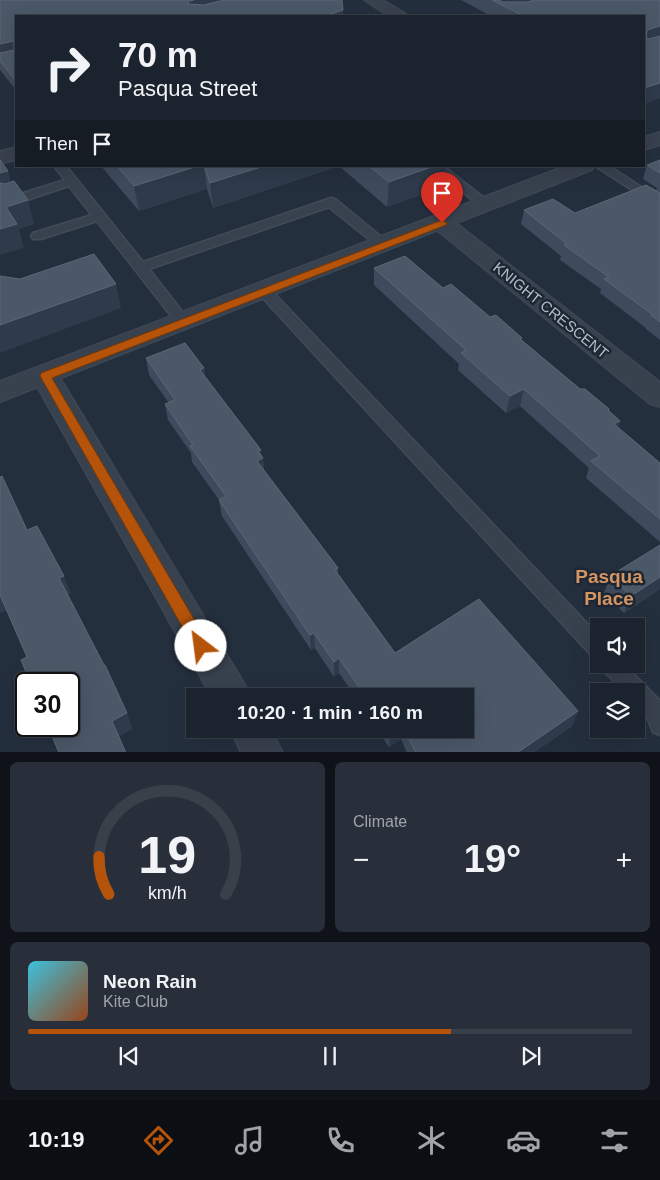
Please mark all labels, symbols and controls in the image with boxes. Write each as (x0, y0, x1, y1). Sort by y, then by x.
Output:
icon: right (35, 35, 100, 100)
text: 70 m (118, 35, 198, 74)
text: Pasqua Street (118, 76, 257, 101)
icon: arrive (88, 130, 116, 158)
text: Then (35, 133, 78, 154)
pin (421, 172, 463, 223)
icon: arrive (428, 179, 456, 207)
street label: KNIGHT CRESCENT (490, 258, 612, 362)
district label: Pasqua Place (575, 566, 643, 609)
map controls (590, 618, 645, 738)
button: sound (590, 618, 645, 673)
position arrow (174, 619, 226, 671)
speed limit sign: 30 (15, 672, 80, 737)
button: layers (590, 683, 645, 738)
text: 10:20 · 1 min · 160 m (237, 702, 423, 723)
text: Climate (353, 813, 407, 830)
text: 19 (139, 826, 196, 884)
text: 19° (464, 838, 521, 880)
text: − (353, 844, 369, 875)
text: + (616, 844, 632, 875)
text: km/h (148, 883, 187, 903)
text: Neon Rain (103, 971, 197, 992)
text: Kite Club (103, 993, 168, 1010)
icon: previous (115, 1042, 143, 1070)
icon: pause (316, 1042, 344, 1070)
icon: next (517, 1042, 545, 1070)
icon: directions (141, 1123, 176, 1158)
icon: music (232, 1123, 267, 1158)
icon: phone (323, 1123, 358, 1158)
icon: climate (414, 1123, 449, 1158)
icon: car (506, 1123, 541, 1158)
icon: filters (597, 1123, 632, 1158)
text: 10:19 (28, 1127, 84, 1152)

